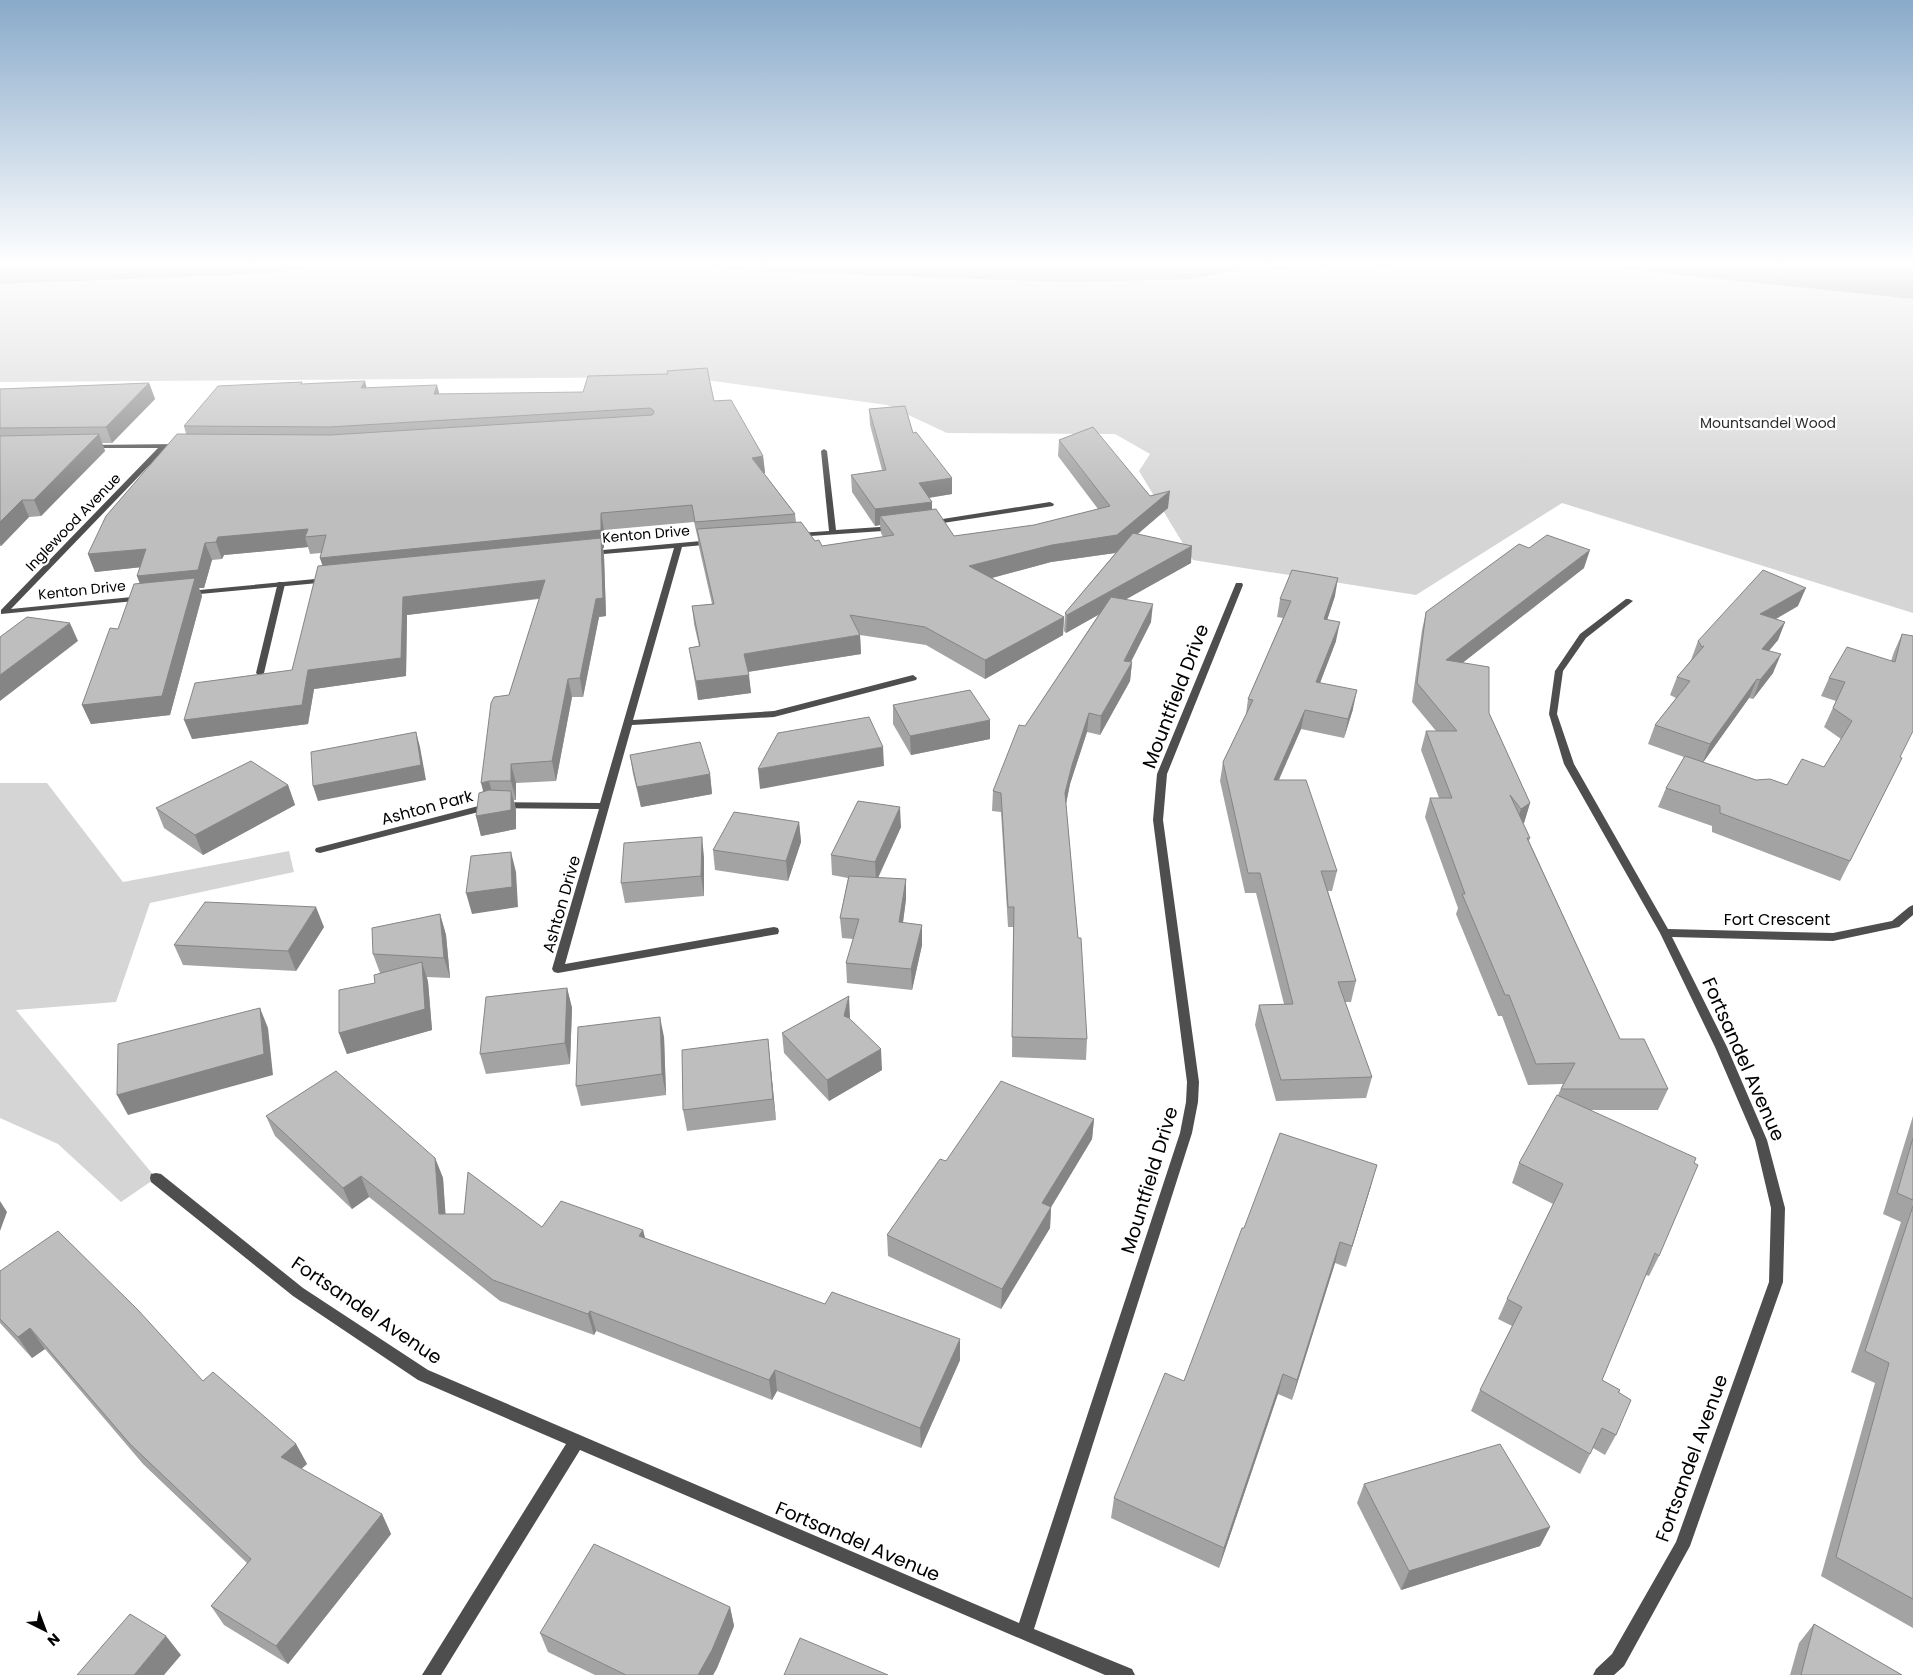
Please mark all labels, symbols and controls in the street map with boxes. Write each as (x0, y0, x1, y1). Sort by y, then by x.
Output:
park label: Mountsandel Wood (1700, 413, 1836, 433)
street label: Inglewood Avenue (21, 468, 125, 575)
street label: Kenton Drive (601, 520, 691, 548)
street label: Kenton Drive (37, 575, 127, 605)
street label: Mountfield Drive (1136, 620, 1215, 772)
street label: Ashton Park (379, 784, 476, 831)
street label: Ashton Drive (537, 853, 586, 955)
street label: Fort Crescent (1724, 908, 1831, 931)
street label: Fortsandel Avenue (1695, 973, 1792, 1145)
street label: Mountfield Drive (1114, 1103, 1185, 1257)
street label: Fortsandel Avenue (286, 1250, 447, 1371)
street label: Fortsandel Avenue (1649, 1371, 1734, 1546)
street label: Fortsandel Avenue (771, 1495, 944, 1588)
north arrow (20, 1605, 70, 1655)
text: N (43, 1629, 64, 1651)

